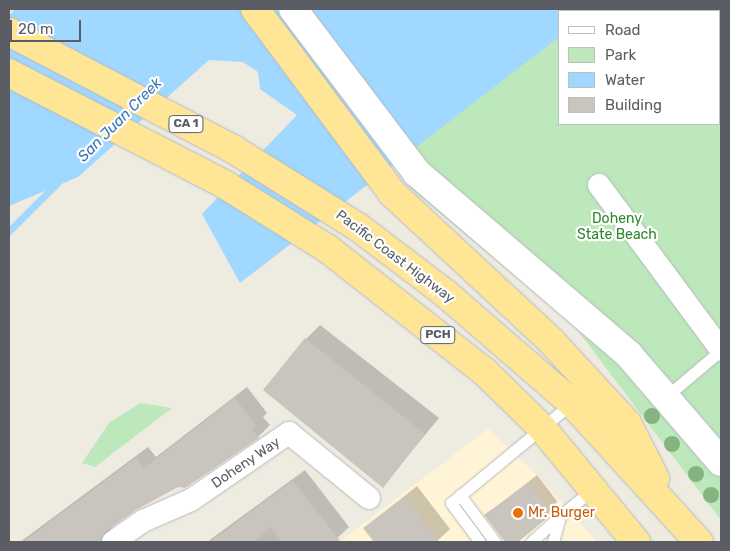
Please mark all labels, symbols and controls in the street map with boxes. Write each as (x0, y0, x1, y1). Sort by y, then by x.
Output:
scale bar (12, 10, 84, 42)
legend (558, 10, 720, 125)
text: 20 m (18, 20, 53, 38)
text: Road (605, 21, 641, 39)
text: Park (605, 46, 636, 64)
text: Water (605, 71, 645, 89)
water label: San Juan Creek (74, 74, 166, 166)
text: Building (605, 96, 662, 114)
road number: CA 1 (167, 115, 205, 134)
street label: Pacific Coast Highway (332, 207, 458, 307)
park label: Doheny State Beach (577, 211, 657, 243)
road number: PCH (419, 326, 457, 344)
street label: Doheny Way (208, 434, 284, 492)
place label: Mr. Burger (528, 505, 595, 521)
marker: Mr. Burger (512, 507, 524, 519)

